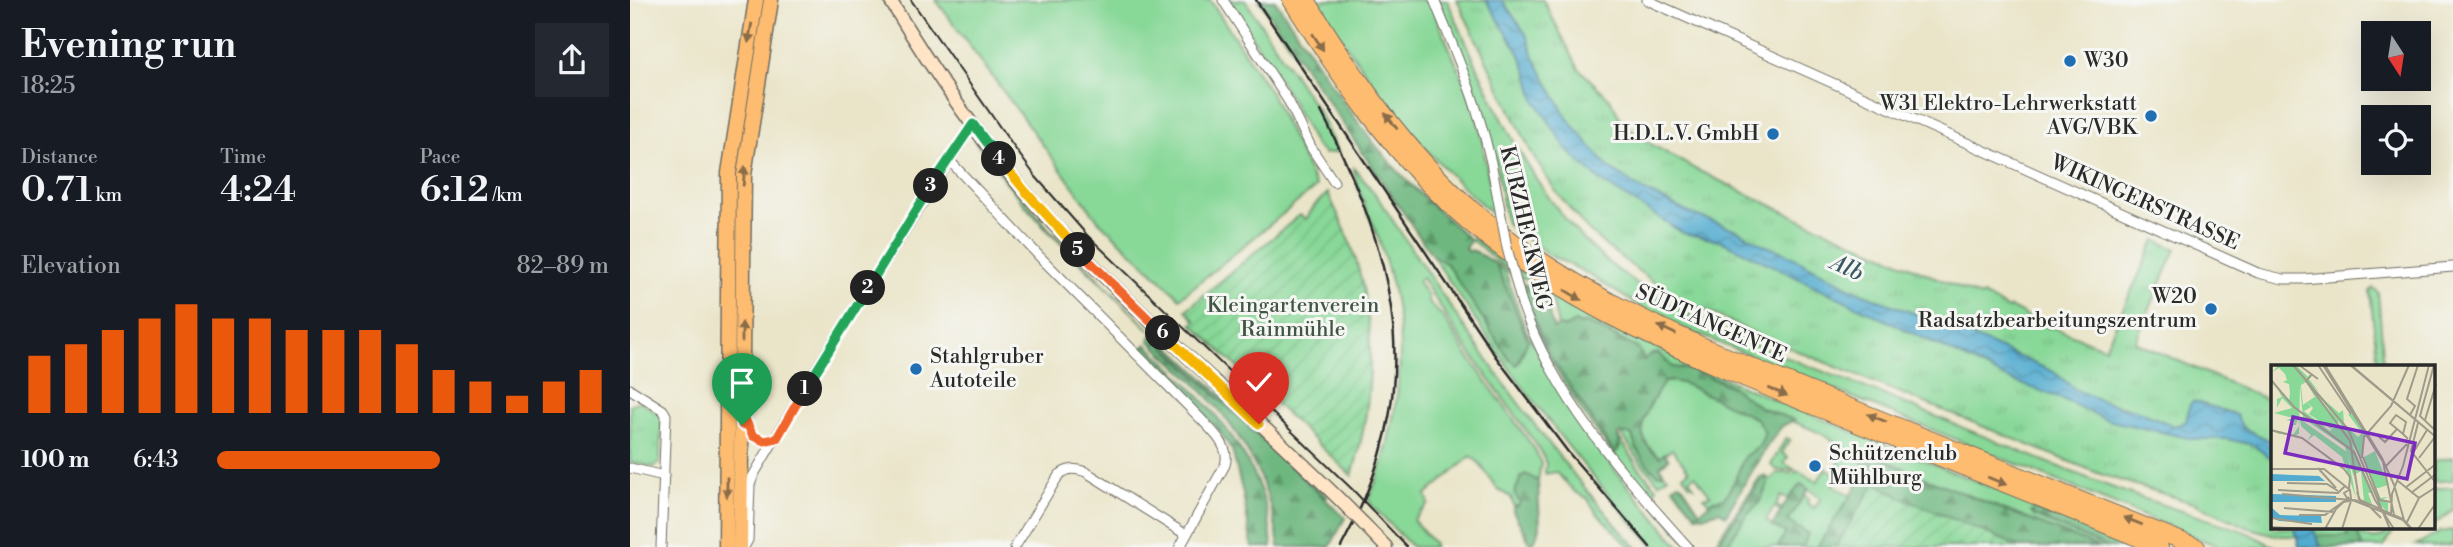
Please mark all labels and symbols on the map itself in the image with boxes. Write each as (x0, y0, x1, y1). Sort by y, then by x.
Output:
north arrow (2361, 21, 2431, 91)
one-way arrow (744, 22, 755, 44)
one-way arrow (1311, 32, 1324, 52)
place label: W30 (2083, 48, 2129, 74)
marker: W30 (2062, 53, 2078, 69)
place label: W31 Elektro-Lehrwerkstatt AVG/VBK (1879, 91, 2139, 141)
marker: W31 Elektro-Lehrwerkstatt AVG/VBK (2143, 108, 2159, 124)
one-way arrow (1384, 112, 1398, 130)
place label: H.D.L.V. GmbH (1613, 121, 1759, 147)
marker: H.D.L.V. GmbH (1765, 126, 1781, 142)
pin: 4 (982, 142, 1016, 176)
street label: KURZHECKWEG (1494, 144, 1557, 313)
street label: WIKINGERSTRASSE (2046, 149, 2243, 256)
one-way arrow (739, 164, 750, 186)
pin: 3 (914, 168, 948, 204)
pin: 5 (1060, 232, 1096, 268)
water label: Alb (1824, 247, 1868, 288)
pin: 2 (850, 270, 886, 306)
street label: SÜDTANGENTE (1631, 277, 1791, 369)
place label: W20 Radsatzbearbeitungszentrum (1918, 284, 2197, 334)
one-way arrow (1563, 289, 1582, 301)
park label: Kleingartenverein Rainmühle (1207, 293, 1380, 343)
marker: W20 Radsatzbearbeitungszentrum (2203, 301, 2219, 317)
pin: 6 (1146, 316, 1180, 350)
one-way arrow (736, 321, 748, 343)
one-way arrow (1657, 324, 1677, 336)
place label: Stahlgruber Autoteile (929, 344, 1044, 394)
pin (1229, 352, 1289, 424)
pin (712, 353, 772, 425)
marker: Stahlgruber Autoteile (908, 361, 924, 377)
inset map (2271, 365, 2436, 530)
pin: 1 (788, 372, 822, 406)
one-way arrow (1768, 387, 1789, 398)
one-way arrow (1867, 412, 1887, 424)
place label: Schützenclub Mühlburg (1829, 441, 1957, 491)
marker: Schützenclub Mühlburg (1807, 458, 1823, 474)
one-way arrow (1986, 475, 2007, 486)
one-way arrow (721, 476, 733, 498)
one-way arrow (2123, 516, 2144, 527)

